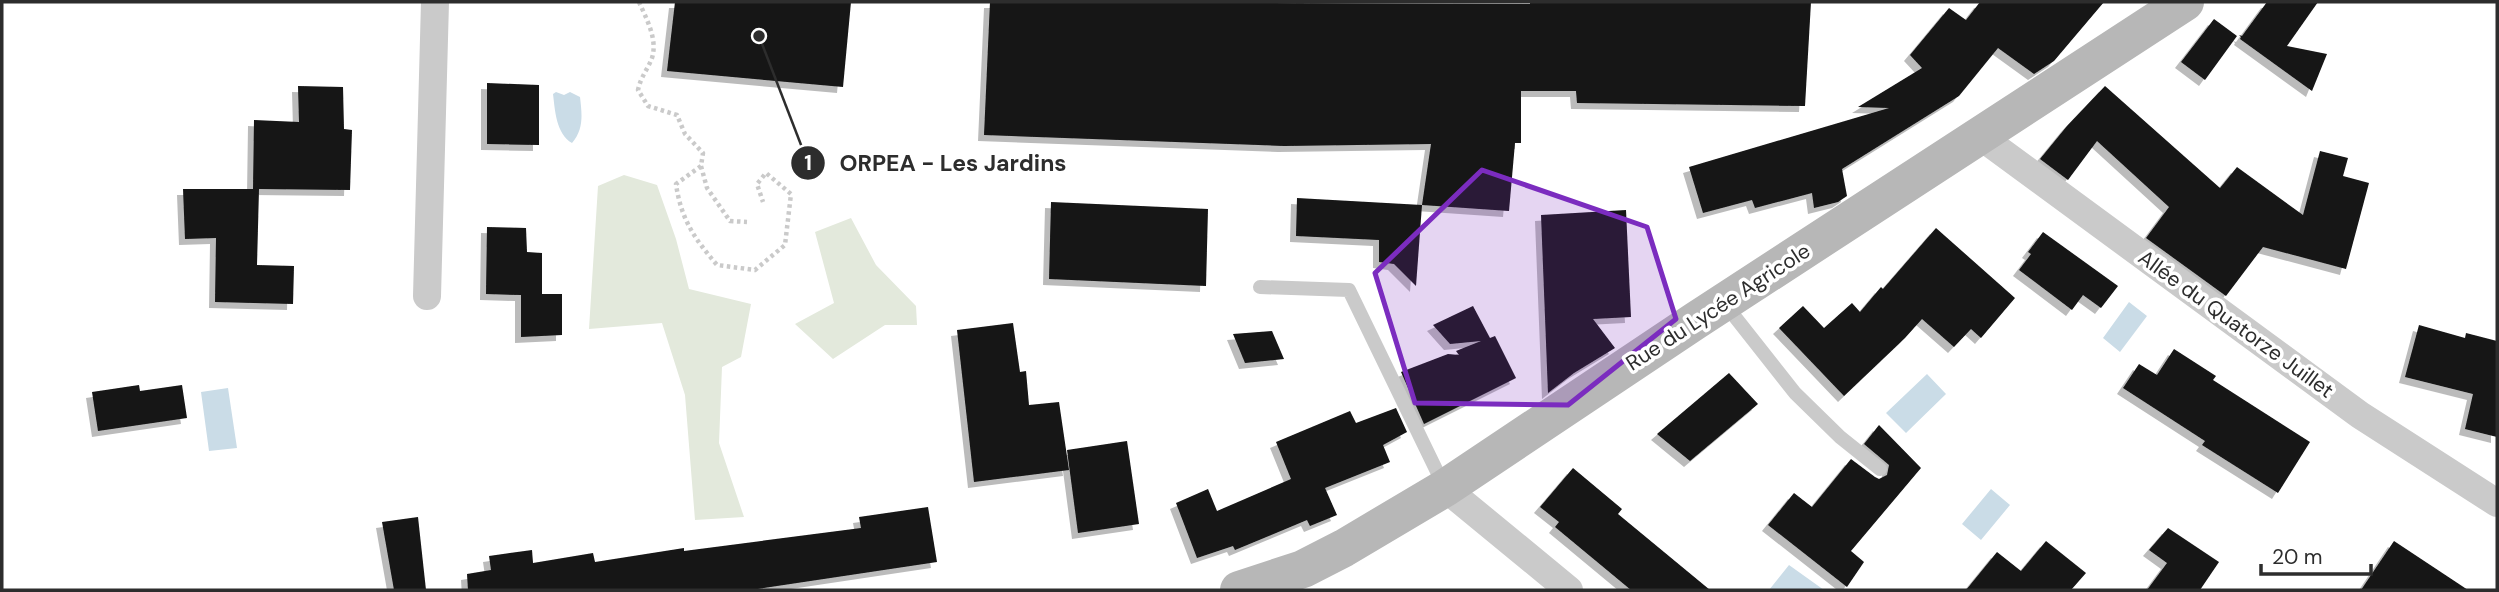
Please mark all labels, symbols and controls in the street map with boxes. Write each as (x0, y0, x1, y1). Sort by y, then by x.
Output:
callout: ORPEA - Les Jardins (790, 141, 1081, 185)
text: ORPEA - Les Jardins (839, 148, 1067, 178)
text: 1 (804, 149, 812, 177)
street label: Rue du Lycée Agricole (1621, 237, 1816, 377)
street label: Allée du Quatorze Juillet (2133, 244, 2339, 404)
scale bar (2261, 532, 2371, 576)
text: 20 m (2272, 543, 2323, 571)

